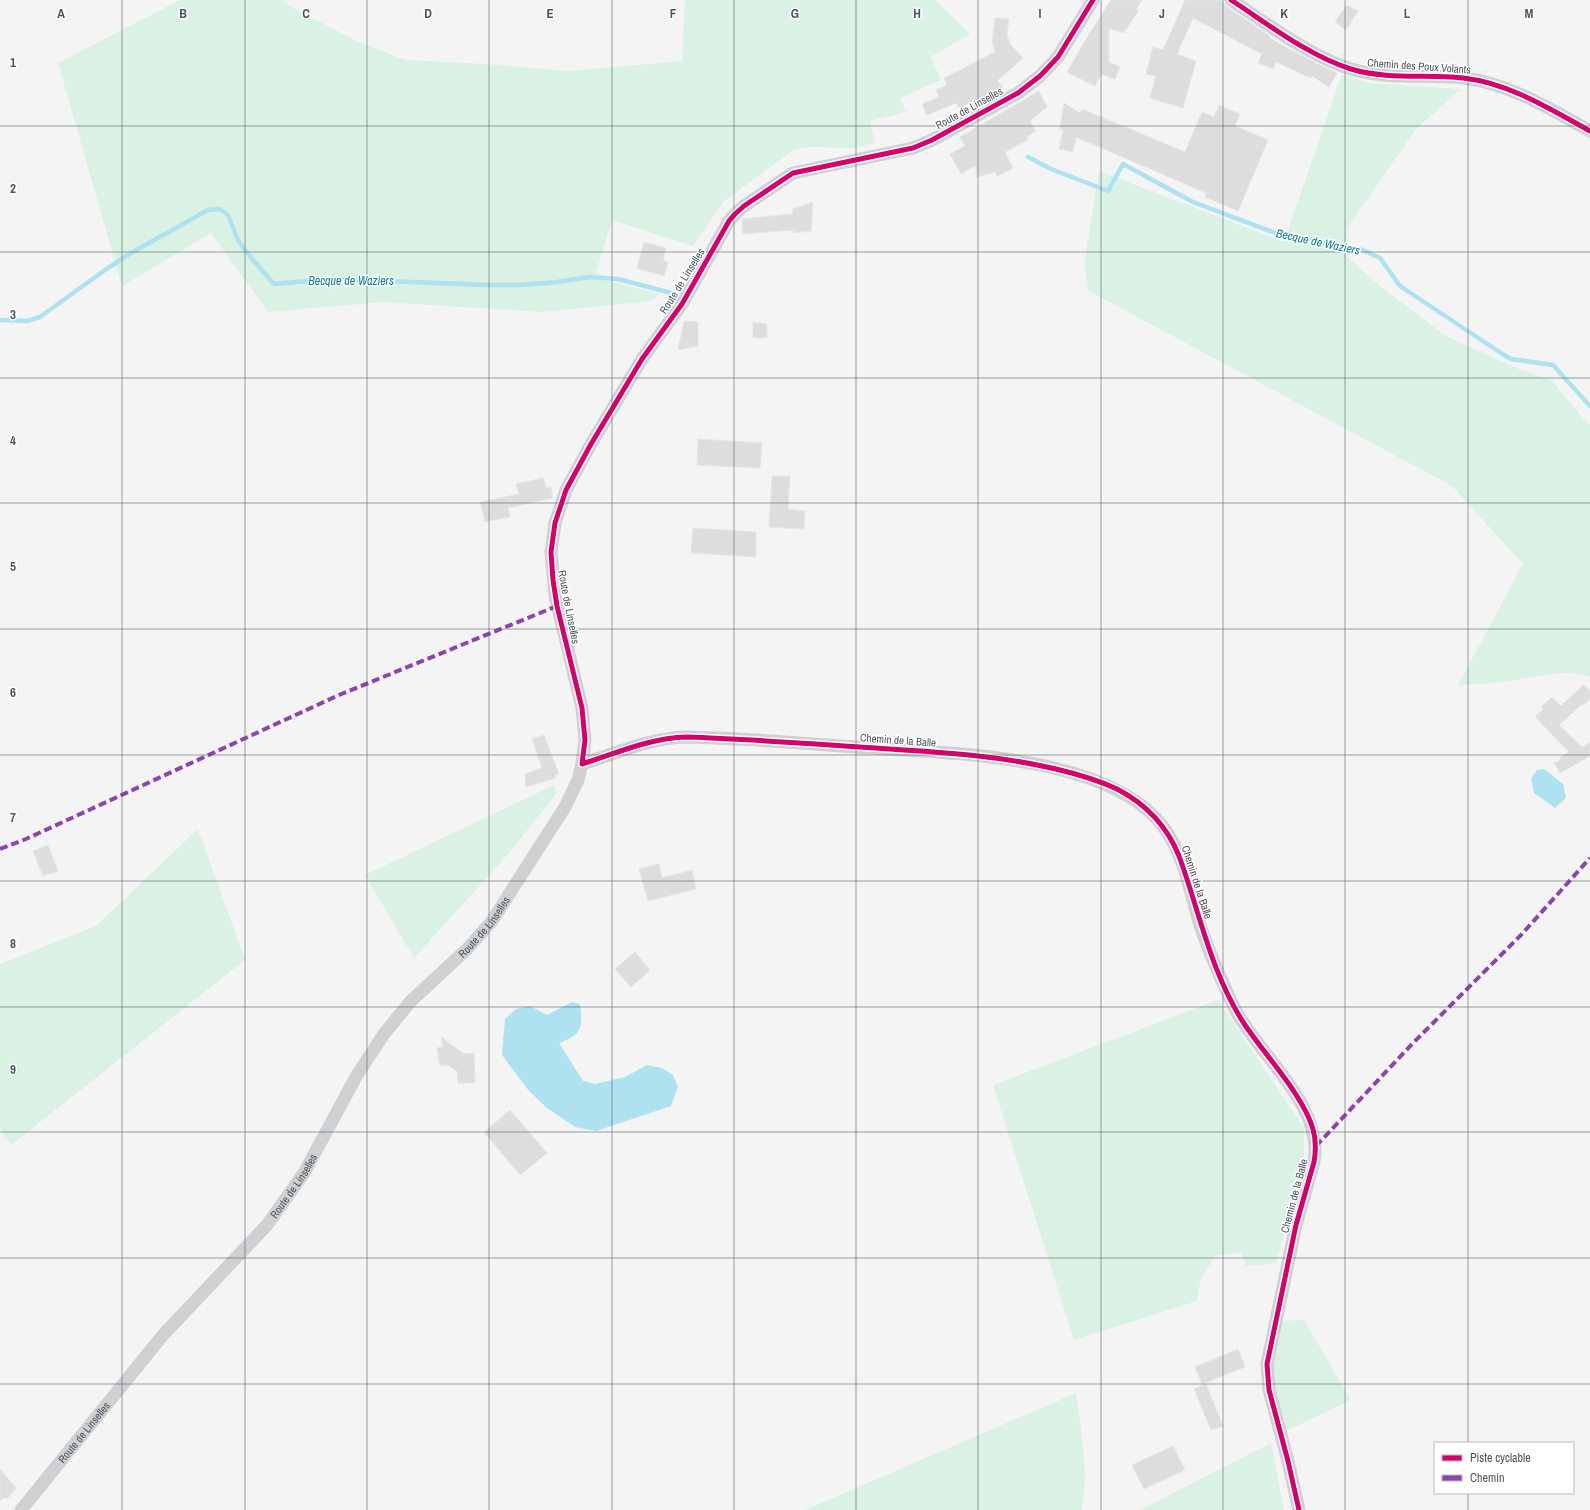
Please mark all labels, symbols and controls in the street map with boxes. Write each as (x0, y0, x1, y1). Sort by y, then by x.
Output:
text: A (57, 5, 65, 22)
text: B (179, 5, 187, 22)
text: C (302, 5, 310, 22)
text: D (424, 5, 432, 22)
text: E (546, 5, 554, 22)
text: F (670, 5, 677, 22)
text: G (791, 5, 799, 22)
text: H (913, 5, 921, 22)
text: I (1039, 5, 1042, 22)
text: J (1159, 5, 1165, 22)
text: K (1280, 5, 1288, 22)
text: L (1404, 5, 1411, 22)
text: M (1525, 5, 1534, 22)
text: 1 (10, 54, 16, 71)
street label: Chemin des Poux Volants (1367, 55, 1472, 77)
street label: Route de Linselles (933, 84, 1005, 132)
text: 2 (10, 180, 16, 197)
water label: Becque de Waziers (1274, 225, 1362, 259)
street label: Route de Linselles (656, 245, 708, 316)
water label: Becque de Waziers (308, 273, 394, 289)
text: 3 (10, 306, 16, 323)
text: 4 (10, 432, 16, 449)
text: 5 (10, 558, 16, 575)
street label: Route de Linselles (555, 569, 583, 645)
text: 6 (10, 684, 16, 701)
street label: Chemin de la Balle (859, 730, 937, 750)
text: 7 (10, 809, 16, 826)
street label: Chemin de la Balle (1179, 844, 1215, 920)
street label: Route de Linselles (455, 893, 513, 961)
text: 8 (10, 935, 16, 952)
text: 9 (10, 1061, 16, 1078)
street label: Route de Linselles (267, 1151, 320, 1221)
street label: Chemin de la Balle (1277, 1157, 1311, 1235)
street label: Route de Linselles (55, 1398, 113, 1466)
legend (1434, 1442, 1574, 1494)
text: Piste cyclable (1470, 1450, 1531, 1466)
text: Chemin (1470, 1470, 1504, 1486)

